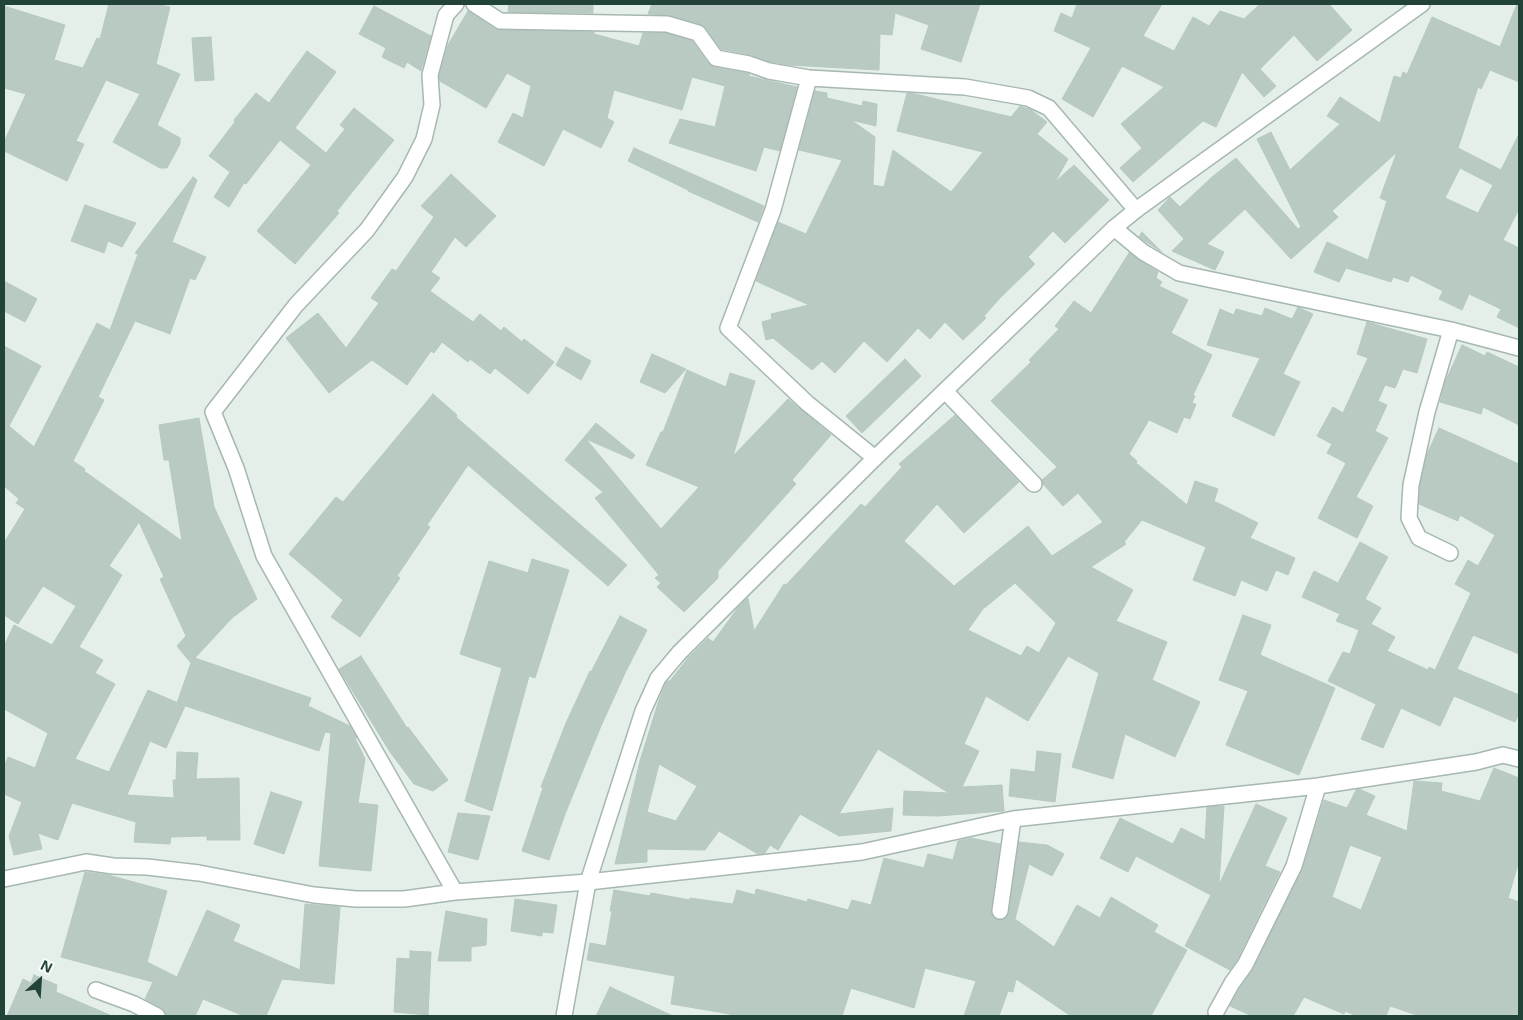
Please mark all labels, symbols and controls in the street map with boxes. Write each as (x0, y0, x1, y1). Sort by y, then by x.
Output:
north arrow (15, 955, 65, 1005)
text: N (38, 955, 56, 977)

